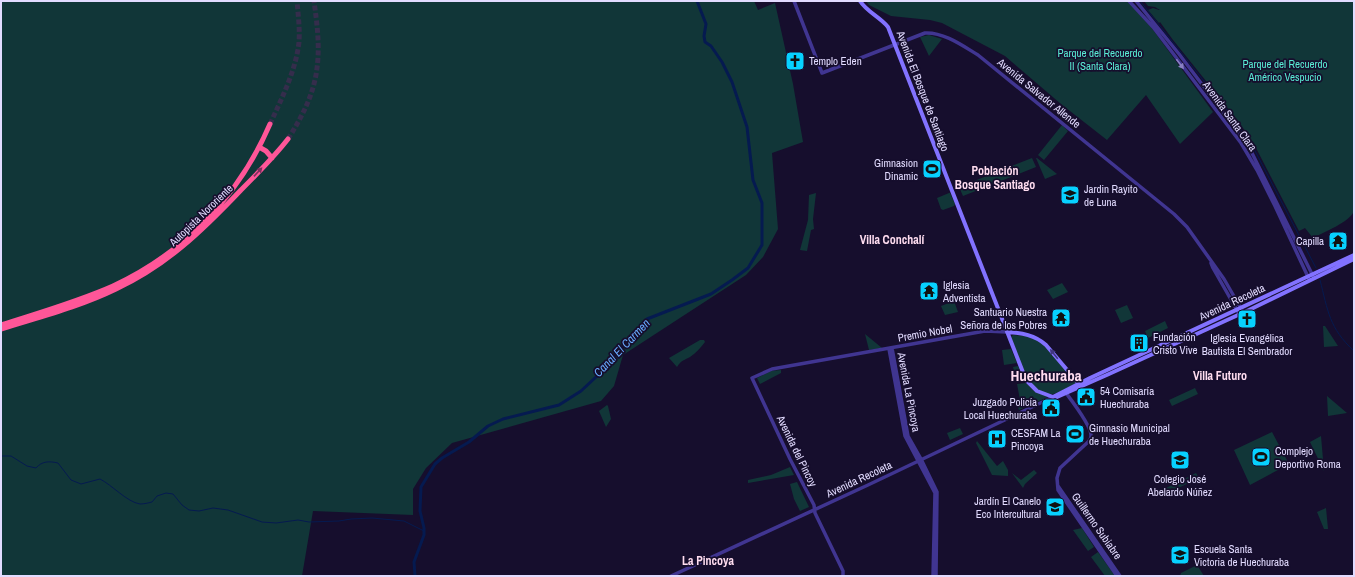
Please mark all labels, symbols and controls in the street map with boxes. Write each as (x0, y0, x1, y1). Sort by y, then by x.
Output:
street label: Avenida El Bosque de Santiago (893, 28, 952, 153)
park label: Parque del Recuerdo II (Santa Clara) (1057, 46, 1143, 73)
church icon: Templo Eden (784, 50, 806, 72)
place label: Templo Eden (809, 54, 862, 68)
street label: Avenida Salvador Allende (994, 54, 1083, 131)
park label: Parque del Recuerdo Américo Vespucio (1242, 57, 1328, 84)
one-way arrow (1176, 58, 1184, 69)
street label: Avenida Santa Clara (1199, 77, 1260, 154)
place label: Gimnasion Dinamic (874, 156, 918, 183)
sports icon: Gimnasion Dinamic (921, 158, 943, 180)
district label: Población Bosque Santiago (955, 163, 1035, 193)
one-way arrow (254, 167, 263, 177)
street label: Autopista Nororiente (165, 181, 236, 250)
place label: Jardin Rayito de Luna (1084, 182, 1138, 209)
school or university icon: Jardin Rayito de Luna (1059, 184, 1081, 206)
temple icon: Capilla (1327, 230, 1349, 252)
district label: Villa Conchalí (860, 232, 925, 248)
place label: Capilla (1296, 234, 1324, 248)
place label: Iglesia Adventista (942, 278, 986, 305)
temple icon: Iglesia Adventista (918, 280, 940, 302)
street label: Avenida Recoleta (1196, 281, 1267, 324)
place label: Santuario Nuestra Señora de los Pobres (960, 305, 1047, 332)
temple icon: Santuario Nuestra Señora de los Pobres (1050, 307, 1072, 329)
church icon: Iglesia Evangélica Bautista El Sembrador (1236, 308, 1258, 330)
water label: Canal El Carmen (590, 315, 654, 381)
street label: Premio Nobel (897, 321, 953, 345)
place label: Fundación Cristo Vive (1153, 330, 1197, 357)
place label: Iglesia Evangélica Bautista El Sembrador (1202, 331, 1292, 358)
building icon: Fundación Cristo Vive (1128, 332, 1150, 354)
one-way arrow (1049, 348, 1058, 359)
street label: Avenida La Pincoya (894, 350, 924, 433)
district label: Huechuraba (1010, 365, 1082, 386)
district label: Villa Futuro (1193, 368, 1247, 384)
place label: 54 Comisaría Huechuraba (1100, 384, 1154, 411)
public building icon: 54 Comisaría Huechuraba (1075, 386, 1097, 408)
place label: Juzgado Policía Local Huechuraba (964, 395, 1037, 422)
public building icon: Juzgado Policía Local Huechuraba (1040, 397, 1062, 419)
street label: Avenida del Pincoy (773, 412, 821, 489)
place label: Gimnasio Municipal de Huechuraba (1089, 421, 1170, 448)
sports icon: Gimnasio Municipal de Huechuraba (1064, 423, 1086, 445)
place label: CESFAM La Pincoya (1011, 426, 1061, 453)
hospital icon: CESFAM La Pincoya (986, 428, 1008, 450)
place label: Complejo Deportivo Roma (1275, 444, 1341, 471)
sports icon: Complejo Deportivo Roma (1250, 446, 1272, 468)
school or university icon: Colegio José Abelardo Núñez (1169, 449, 1191, 471)
street label: Avenida Recoleta (823, 458, 894, 501)
place label: Colegio José Abelardo Núñez (1147, 472, 1213, 499)
street label: Guillermo Subiabre (1069, 490, 1125, 562)
place label: Jardín El Canelo Eco Intercultural (974, 494, 1041, 521)
school or university icon: Jardín El Canelo Eco Intercultural (1044, 496, 1066, 518)
place label: Escuela Santa Victoria de Huechuraba (1194, 542, 1289, 569)
school or university icon: Escuela Santa Victoria de Huechuraba (1169, 544, 1191, 566)
district label: La Pincoya (682, 553, 735, 569)

